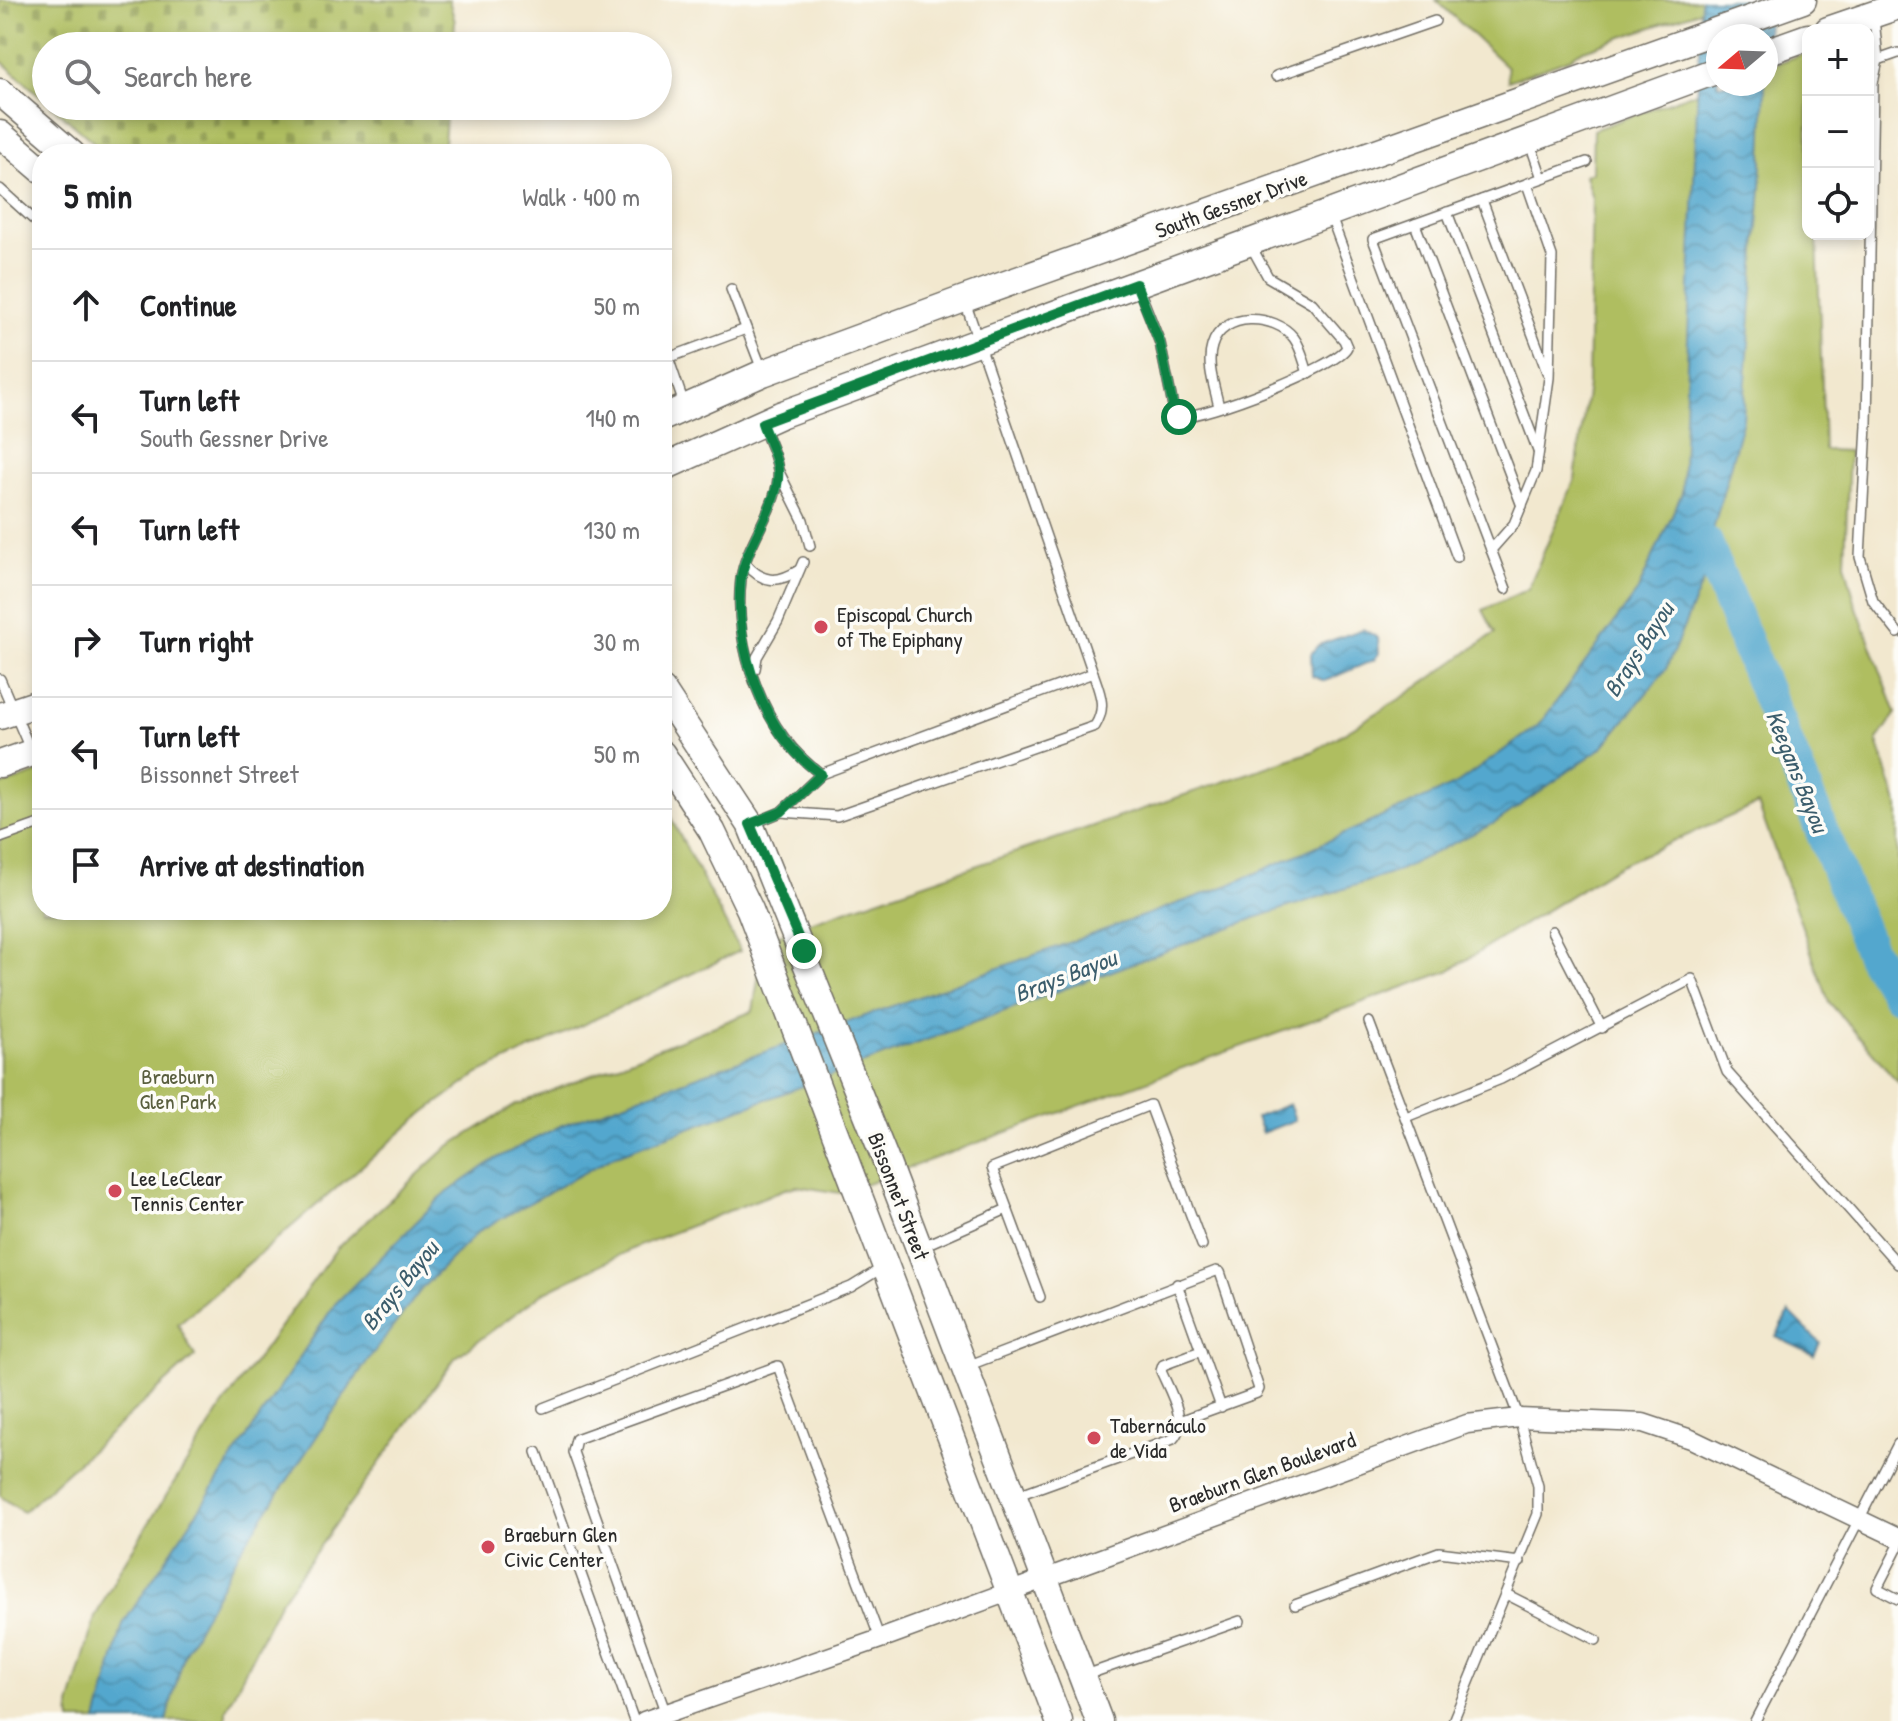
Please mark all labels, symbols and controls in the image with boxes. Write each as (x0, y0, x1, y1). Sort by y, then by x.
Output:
north arrow (1706, 24, 1778, 96)
map controls (1802, 24, 1874, 240)
button: + (1802, 24, 1874, 96)
search box (32, 32, 672, 120)
icon: search (60, 54, 104, 98)
text: Search here (124, 56, 252, 96)
button: − (1802, 96, 1874, 168)
street label: South Gessner Drive (1151, 163, 1311, 245)
button: locate (1802, 168, 1874, 240)
text: 5 min (64, 173, 132, 219)
text: Walk · 400 m (522, 179, 640, 214)
icon: ahead (64, 283, 108, 327)
text: Continue (140, 285, 237, 325)
text: 50 m (594, 288, 640, 323)
text: Turn left (140, 380, 239, 420)
icon: left (64, 395, 108, 439)
route start (1161, 399, 1197, 435)
text: 140 m (586, 400, 640, 435)
text: South Gessner Drive (140, 420, 329, 455)
icon: left (64, 507, 108, 551)
text: Turn left (140, 509, 239, 549)
text: 130 m (584, 512, 640, 547)
water label: Brays Bayou (1596, 594, 1683, 703)
place label: Episcopal Church of The Epiphany (837, 599, 972, 654)
marker: Episcopal Church of The Epiphany (812, 618, 830, 636)
icon: right (64, 619, 108, 663)
text: Turn right (140, 621, 253, 661)
text: 30 m (593, 624, 640, 659)
water label: Keegans Bayou (1758, 705, 1838, 839)
text: Turn left (140, 716, 239, 756)
icon: left (64, 731, 108, 775)
text: 50 m (594, 736, 640, 771)
text: Bissonnet Street (140, 756, 299, 791)
icon: arrive (64, 843, 108, 887)
text: Arrive at destination (140, 845, 365, 885)
route end (786, 933, 822, 969)
water label: Brays Bayou (1009, 940, 1123, 1010)
park label: Braeburn Glen Park (140, 1061, 216, 1116)
street label: Bissonnet Street (861, 1128, 937, 1264)
place label: Lee LeClear Tennis Center (131, 1163, 244, 1218)
marker: Lee LeClear Tennis Center (106, 1182, 124, 1200)
water label: Brays Bayou (353, 1232, 447, 1337)
place label: Tabernáculo de Vida (1110, 1410, 1206, 1465)
street label: Braeburn Glen Boulevard (1165, 1424, 1360, 1520)
marker: Tabernáculo de Vida (1085, 1429, 1103, 1447)
place label: Braeburn Glen Civic Center (504, 1519, 617, 1574)
marker: Braeburn Glen Civic Center (479, 1538, 497, 1556)

